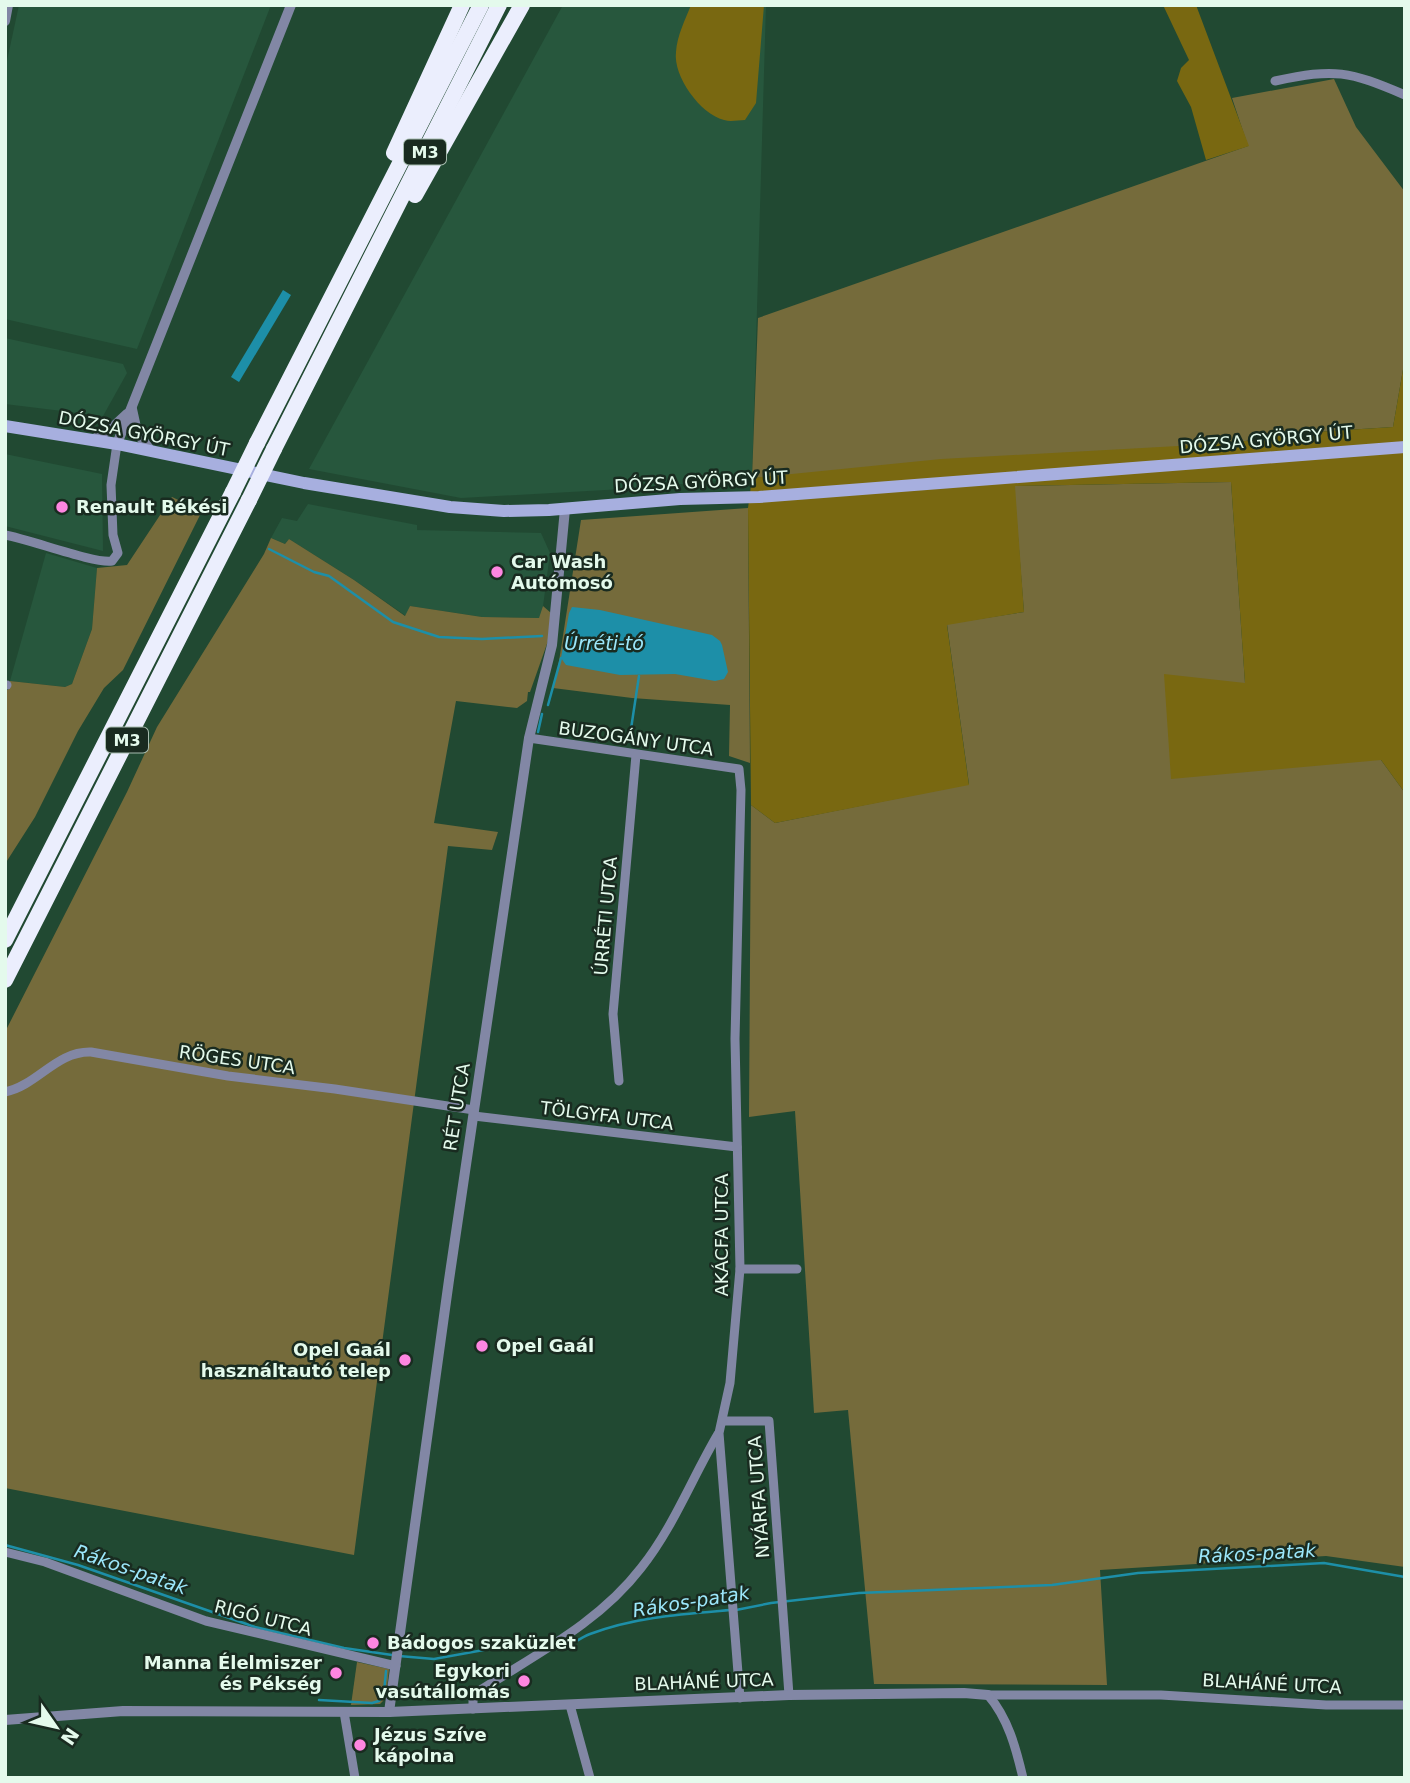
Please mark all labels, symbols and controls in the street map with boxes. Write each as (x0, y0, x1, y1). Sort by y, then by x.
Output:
road number: M3 (404, 140, 446, 164)
street label: DÓZSA GYÖRGY ÚT (57, 407, 232, 461)
street label: DÓZSA GYÖRGY ÚT (1178, 421, 1354, 458)
street label: DÓZSA GYÖRGY ÚT (614, 466, 789, 497)
place label: Renault Békési (76, 496, 227, 517)
marker: Renault Békési (54, 499, 70, 515)
place label: Car Wash Autómosó (511, 551, 613, 593)
marker: Car Wash Autómosó (489, 564, 505, 580)
water label: Úrréti-tó (564, 631, 644, 654)
street label: BUZOGÁNY UTCA (557, 717, 716, 760)
road number: M3 (106, 727, 148, 752)
street label: ÚRRÉTI UTCA (590, 855, 621, 976)
street label: RÖGES UTCA (178, 1041, 297, 1078)
street label: RÉT UTCA (439, 1061, 474, 1152)
street label: TÖLGYFA UTCA (538, 1097, 676, 1134)
street label: AKÁCFA UTCA (711, 1173, 732, 1297)
place label: Opel Gaál (496, 1335, 594, 1356)
marker: Opel Gaál (474, 1338, 490, 1354)
place label: Opel Gaál használtautó telep (201, 1339, 391, 1381)
marker: Opel Gaál használtautó telep (397, 1352, 413, 1368)
street label: NYÁRFA UTCA (744, 1434, 773, 1559)
water label: Rákos-patak (72, 1539, 191, 1599)
water label: Rákos-patak (1197, 1539, 1318, 1567)
water label: Rákos-patak (631, 1581, 752, 1621)
street label: RIGÓ UTCA (212, 1595, 315, 1640)
place label: Bádogos szaküzlet (387, 1632, 576, 1653)
marker: Bádogos szaküzlet (365, 1635, 381, 1651)
place label: Manna Élelmiszer és Pékség (144, 1652, 322, 1694)
place label: Egykori vasútállomás (376, 1660, 510, 1702)
marker: Manna Élelmiszer és Pékség (328, 1665, 344, 1681)
street label: BLAHÁNÉ UTCA (634, 1669, 775, 1694)
street label: BLAHÁNÉ UTCA (1202, 1669, 1343, 1698)
marker: Egykori vasútállomás (516, 1673, 532, 1689)
north arrow (21, 1692, 91, 1762)
text: N (57, 1724, 84, 1749)
place label: Jézus Szíve kápolna (372, 1724, 487, 1766)
marker: Jézus Szíve kápolna (352, 1737, 368, 1753)

